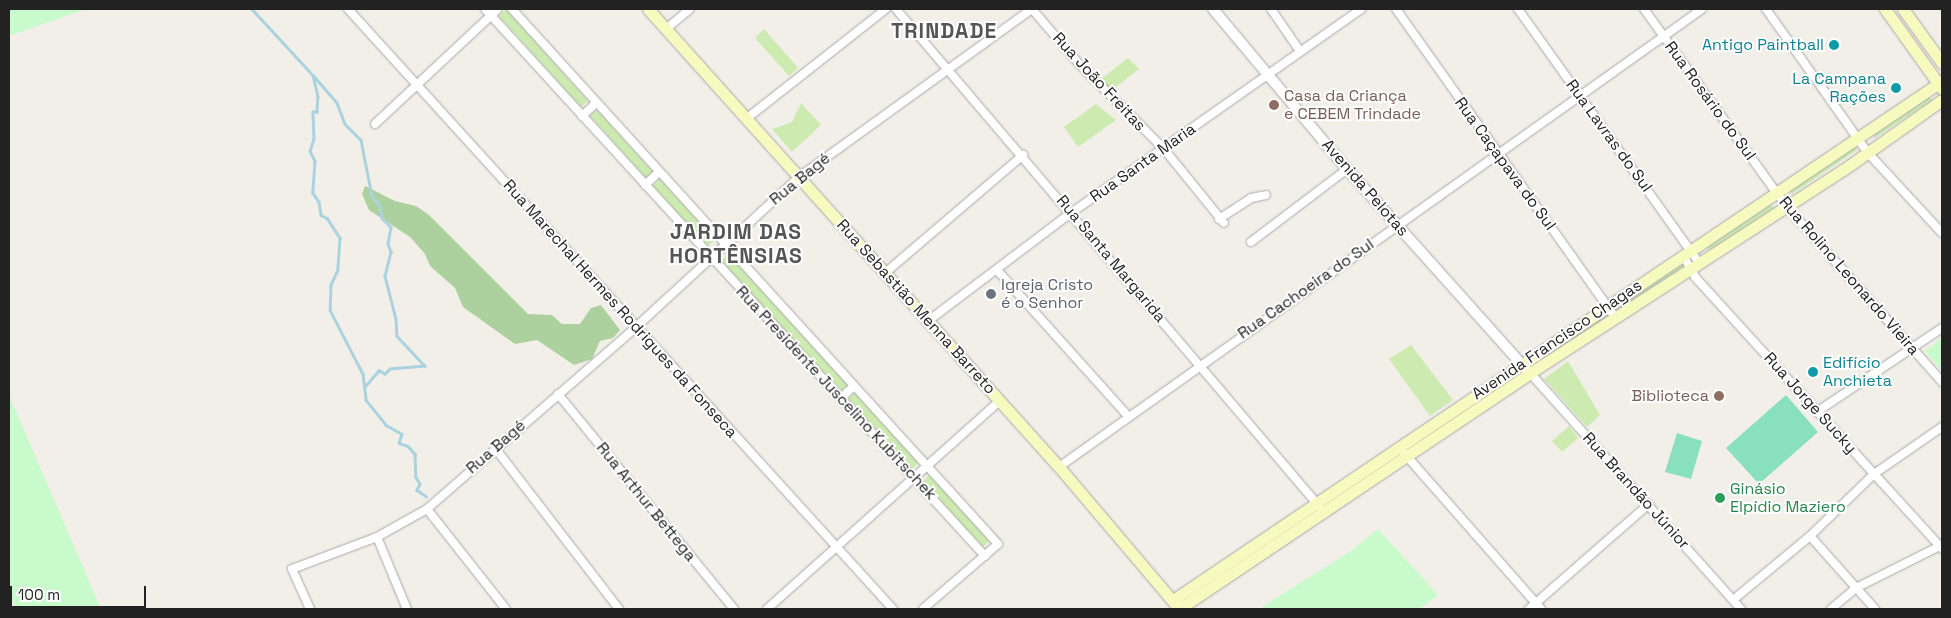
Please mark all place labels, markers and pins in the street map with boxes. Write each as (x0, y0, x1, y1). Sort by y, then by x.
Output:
place label: Antigo Paintball (1702, 35, 1824, 55)
marker: Antigo Paintball (1828, 39, 1840, 51)
place label: La Campana Rações (1792, 69, 1886, 107)
marker: La Campana Rações (1890, 82, 1902, 94)
place label: Casa da Criança e CEBEM Trindade (1284, 86, 1421, 124)
marker: Casa da Criança e CEBEM Trindade (1268, 99, 1280, 111)
place label: Igreja Cristo é o Senhor (1001, 275, 1093, 313)
marker: Igreja Cristo é o Senhor (985, 288, 997, 300)
place label: Edifício Anchieta (1823, 353, 1892, 391)
marker: Edifício Anchieta (1807, 366, 1819, 378)
place label: Biblioteca (1631, 386, 1709, 406)
marker: Biblioteca (1713, 390, 1725, 402)
place label: Ginásio Elpídio Maziero (1730, 479, 1846, 517)
marker: Ginásio Elpídio Maziero (1714, 492, 1726, 504)

